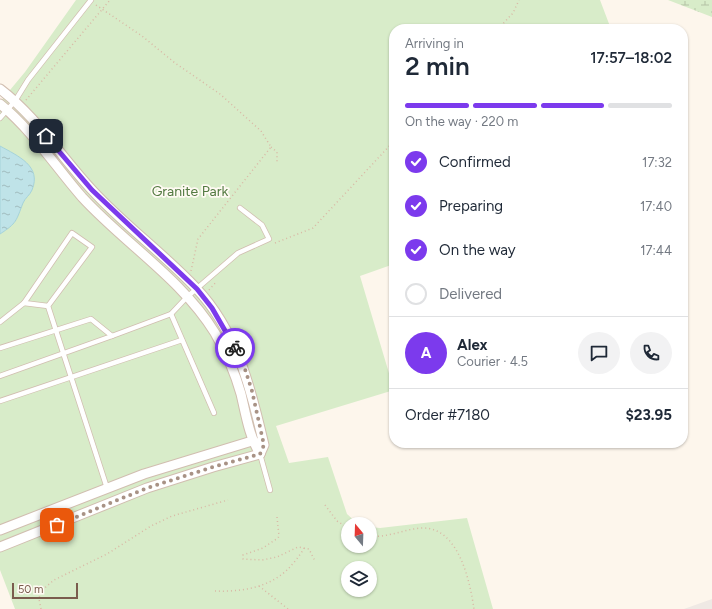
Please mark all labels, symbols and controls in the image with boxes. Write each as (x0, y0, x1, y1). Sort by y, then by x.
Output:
text: Arriving in (405, 36, 464, 51)
text: 17:57–18:02 (590, 49, 672, 67)
text: 2 min (405, 50, 470, 82)
text: On the way · 220 m (405, 114, 518, 129)
pin (29, 119, 63, 153)
icon: home (35, 125, 57, 147)
icon: check (405, 151, 427, 173)
text: Confirmed (439, 153, 511, 171)
text: 17:32 (642, 155, 672, 170)
park label: Granite Park (152, 183, 228, 200)
icon: check (405, 195, 427, 217)
text: Preparing (439, 197, 503, 215)
text: 17:40 (640, 199, 672, 214)
icon: check (405, 239, 427, 261)
text: On the way (439, 241, 516, 259)
text: 17:44 (640, 243, 672, 258)
text: Delivered (439, 285, 502, 303)
courier (215, 328, 255, 368)
button: chat (578, 332, 620, 374)
button: phone (630, 332, 672, 374)
text: Alex (457, 336, 487, 354)
icon: bike (224, 337, 246, 359)
text: A (421, 344, 431, 362)
text: Courier · 4.5 (457, 354, 528, 369)
text: Order #7180 (405, 406, 490, 424)
text: $23.95 (626, 406, 672, 424)
pin (40, 508, 74, 542)
icon: bag (46, 514, 68, 536)
north arrow (341, 517, 377, 553)
map controls (341, 517, 377, 597)
button: layers (341, 561, 377, 597)
scale bar (12, 581, 78, 600)
text: 50 m (18, 583, 43, 596)

